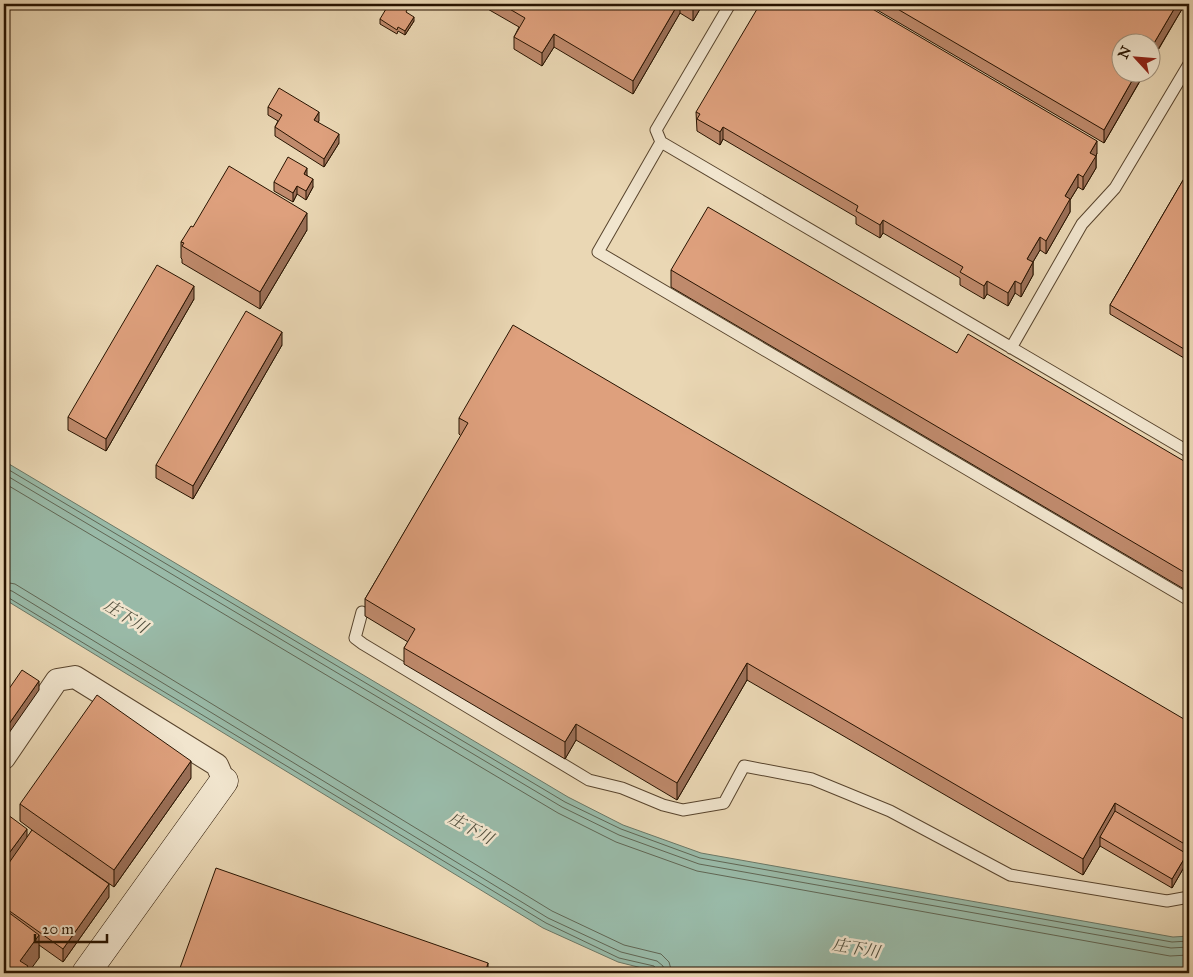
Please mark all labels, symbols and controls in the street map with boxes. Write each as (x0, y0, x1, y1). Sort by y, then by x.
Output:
north arrow (1110, 32, 1160, 82)
text: N (1115, 43, 1135, 62)
water label: 庄下川 (101, 595, 153, 638)
water label: 庄下川 (445, 808, 498, 849)
scale bar (35, 912, 108, 944)
text: 20 m (42, 920, 74, 938)
water label: 庄下川 (831, 934, 883, 962)

